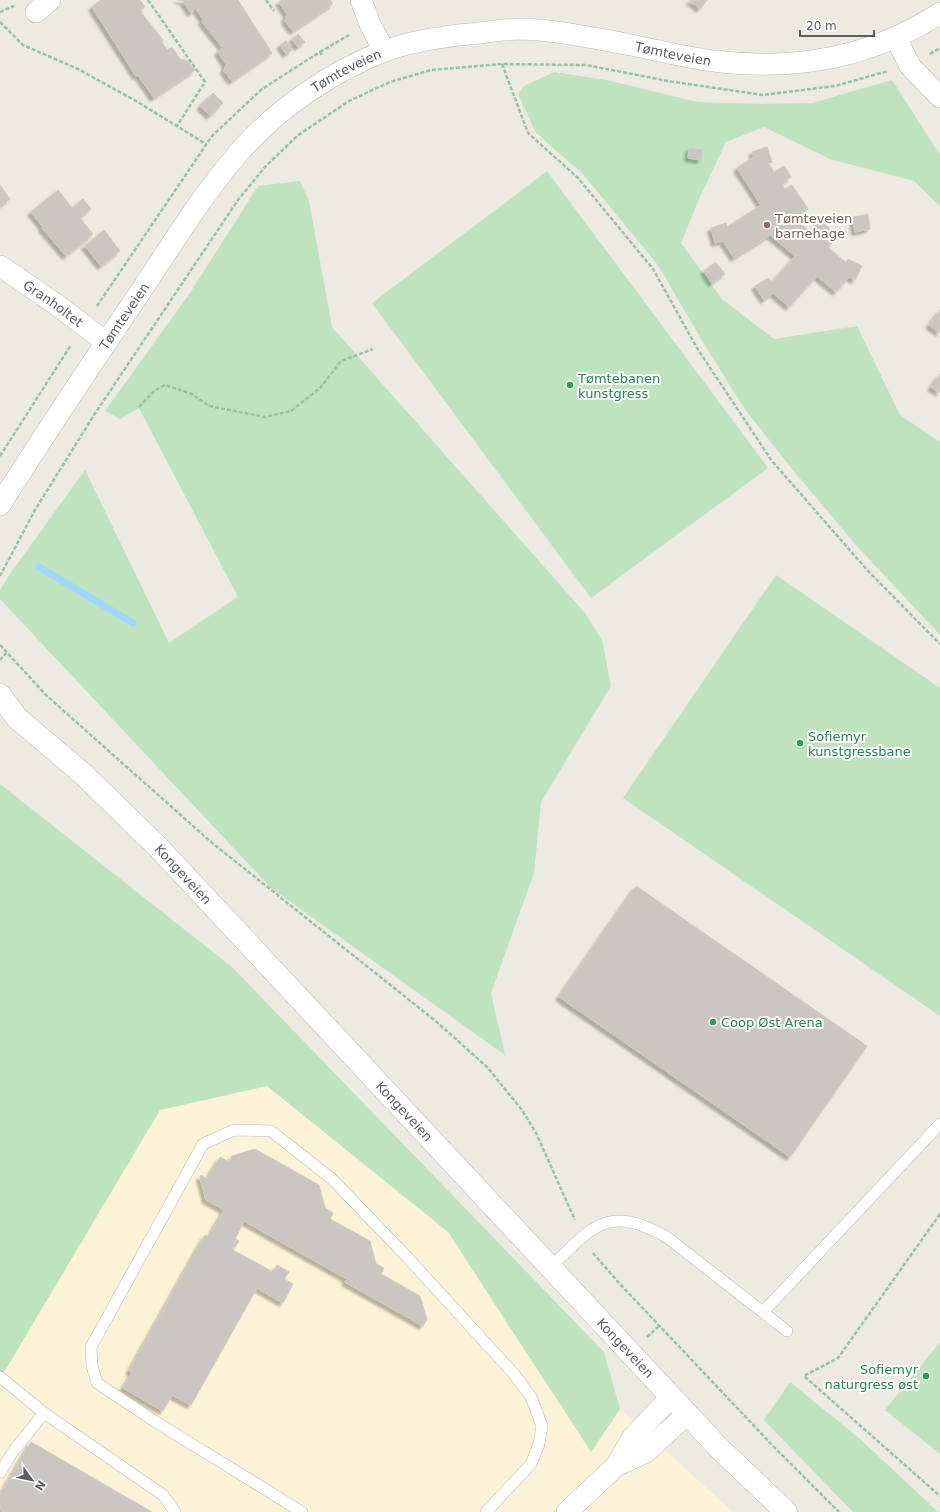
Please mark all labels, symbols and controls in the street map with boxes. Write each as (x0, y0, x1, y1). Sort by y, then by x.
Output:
scale bar (800, 12, 874, 38)
text: 20 m (806, 19, 837, 33)
street label: Tømteveien (633, 38, 712, 68)
street label: Tømteveien (307, 46, 383, 96)
place label: Tømteveien barnehage (774, 211, 852, 241)
marker: Tømteveien barnehage (762, 220, 772, 230)
street label: Granholtet (21, 277, 86, 330)
street label: Tømteveien (96, 280, 152, 353)
place label: Tømtebanen kunstgress (577, 371, 660, 401)
marker: Tømtebanen kunstgress (565, 380, 575, 390)
place label: Sofiemyr kunstgressbane (808, 729, 911, 759)
marker: Sofiemyr kunstgressbane (795, 738, 805, 748)
street label: Kongeveien (152, 841, 215, 907)
place label: Coop Øst Arena (721, 1015, 823, 1030)
marker: Coop Øst Arena (708, 1017, 718, 1027)
street label: Kongeveien (373, 1078, 436, 1144)
street label: Kongeveien (594, 1315, 657, 1381)
place label: Sofiemyr naturgress øst (825, 1362, 919, 1392)
marker: Sofiemyr naturgress øst (921, 1371, 931, 1381)
north arrow (12, 1460, 52, 1500)
text: N (32, 1478, 48, 1493)

